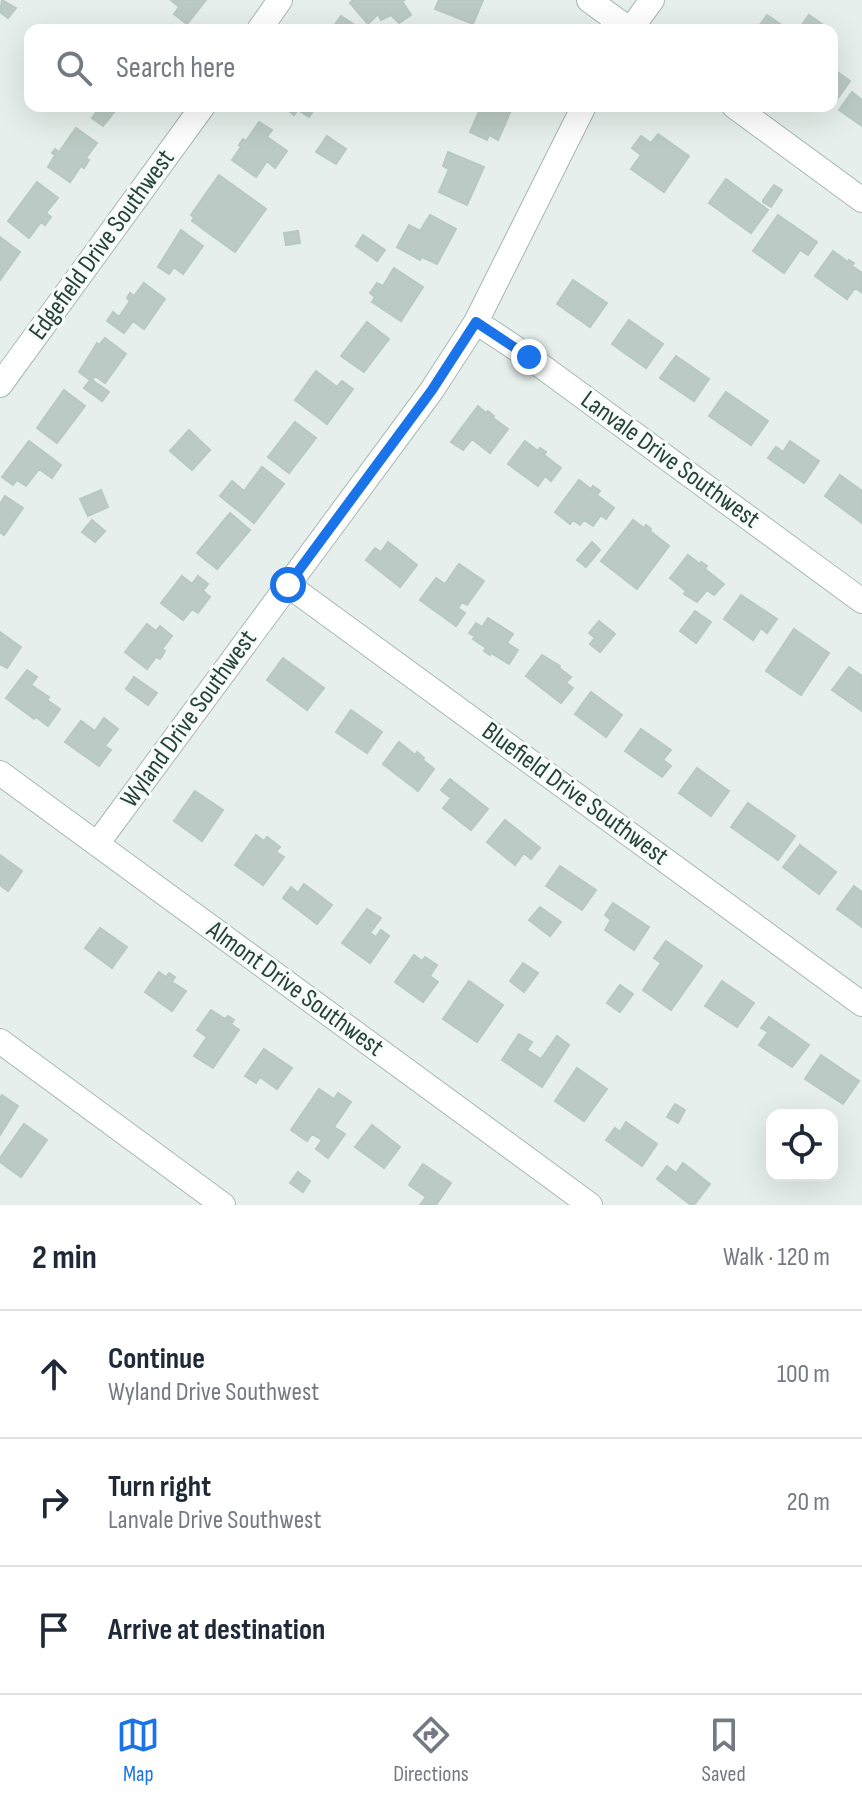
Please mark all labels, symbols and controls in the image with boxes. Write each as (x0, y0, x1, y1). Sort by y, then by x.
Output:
search box (24, 24, 838, 112)
icon: search (52, 46, 96, 90)
text: Search here (116, 50, 235, 86)
street label: Edgefield Drive Southwest (23, 144, 181, 346)
route end (511, 339, 547, 375)
street label: Lanvale Drive Southwest (575, 385, 765, 535)
route start (270, 567, 306, 603)
street label: Wyland Drive Southwest (114, 624, 264, 814)
street label: Bluefield Drive Southwest (476, 716, 674, 872)
street label: Almont Drive Southwest (200, 914, 389, 1064)
map controls (766, 1109, 838, 1181)
button: locate (766, 1109, 838, 1181)
text: 2 min (32, 1237, 97, 1278)
text: Walk · 120 m (723, 1242, 830, 1273)
text: Continue (108, 1341, 205, 1377)
icon: ahead (32, 1352, 76, 1396)
text: 100 m (777, 1359, 830, 1390)
text: Wyland Drive Southwest (108, 1377, 319, 1408)
text: Turn right (108, 1469, 211, 1505)
icon: right (32, 1480, 76, 1524)
text: 20 m (787, 1487, 830, 1518)
text: Lanvale Drive Southwest (108, 1505, 321, 1536)
icon: arrive (32, 1608, 76, 1652)
text: Arrive at destination (108, 1612, 325, 1648)
tab: Map (116, 1713, 160, 1788)
tab: Directions (393, 1713, 469, 1788)
tab: Saved (702, 1713, 746, 1788)

